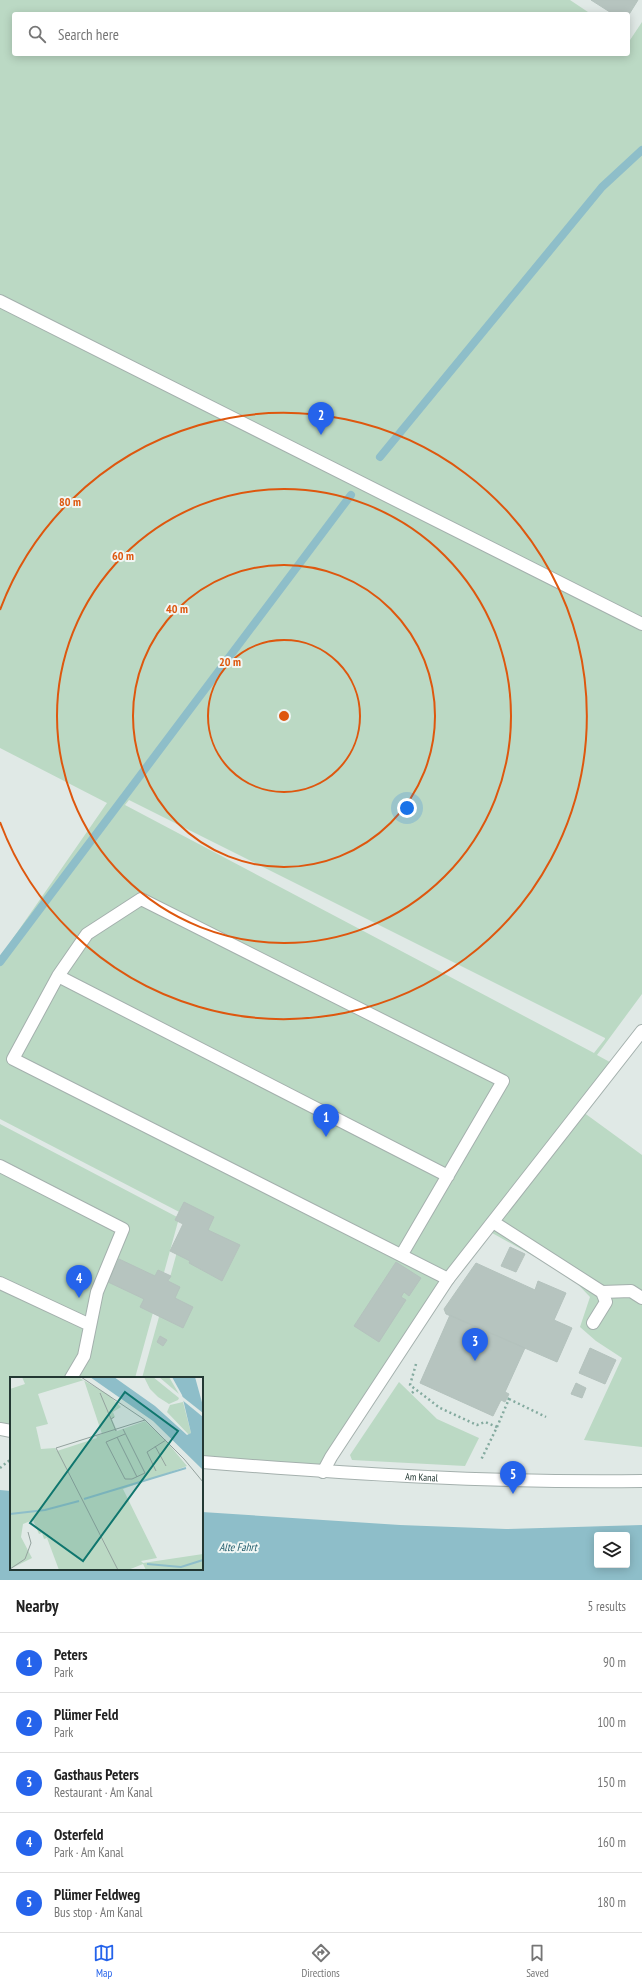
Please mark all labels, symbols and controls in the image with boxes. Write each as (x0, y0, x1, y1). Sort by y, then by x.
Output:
search box (12, 12, 630, 56)
icon: search (26, 23, 48, 45)
text: Search here (58, 25, 119, 44)
pin: 2 (308, 402, 334, 435)
text: 80 m (59, 494, 81, 509)
text: 60 m (112, 548, 134, 563)
text: 40 m (166, 601, 188, 616)
text: 20 m (219, 654, 241, 669)
centre of rings (277, 709, 291, 723)
your location (397, 798, 417, 818)
pin: 1 (313, 1104, 339, 1137)
pin: 4 (66, 1265, 92, 1298)
pin: 3 (462, 1328, 488, 1361)
inset map (10, 1377, 203, 1570)
pin: 5 (500, 1461, 526, 1494)
street label: Am Kanal (405, 1469, 439, 1484)
map controls (594, 1532, 630, 1568)
button: layers (594, 1532, 630, 1568)
water label: Alte Fahrt (219, 1540, 259, 1554)
text: Nearby (16, 1595, 59, 1617)
text: 5 results (587, 1598, 626, 1615)
text: Peters (54, 1645, 88, 1664)
text: 1 (26, 1654, 32, 1671)
text: 90 m (603, 1654, 626, 1671)
text: Park (54, 1664, 73, 1681)
text: Plümer Feld (54, 1705, 118, 1724)
text: 2 (26, 1714, 32, 1731)
text: 100 m (597, 1714, 626, 1731)
text: Park (54, 1724, 73, 1741)
text: Gasthaus Peters (54, 1765, 139, 1784)
text: 3 (26, 1774, 32, 1791)
text: 150 m (597, 1774, 626, 1791)
text: Restaurant · Am Kanal (54, 1784, 153, 1801)
text: Osterfeld (54, 1825, 103, 1844)
text: 4 (26, 1834, 32, 1851)
text: 160 m (597, 1834, 626, 1851)
text: Park · Am Kanal (54, 1844, 124, 1861)
text: Plümer Feldweg (54, 1885, 140, 1904)
text: 5 (26, 1894, 32, 1911)
text: 180 m (597, 1894, 626, 1911)
text: Bus stop · Am Kanal (54, 1904, 143, 1921)
tab: Map (93, 1942, 115, 1980)
tab: Directions (302, 1942, 340, 1980)
tab: Saved (526, 1942, 549, 1980)

